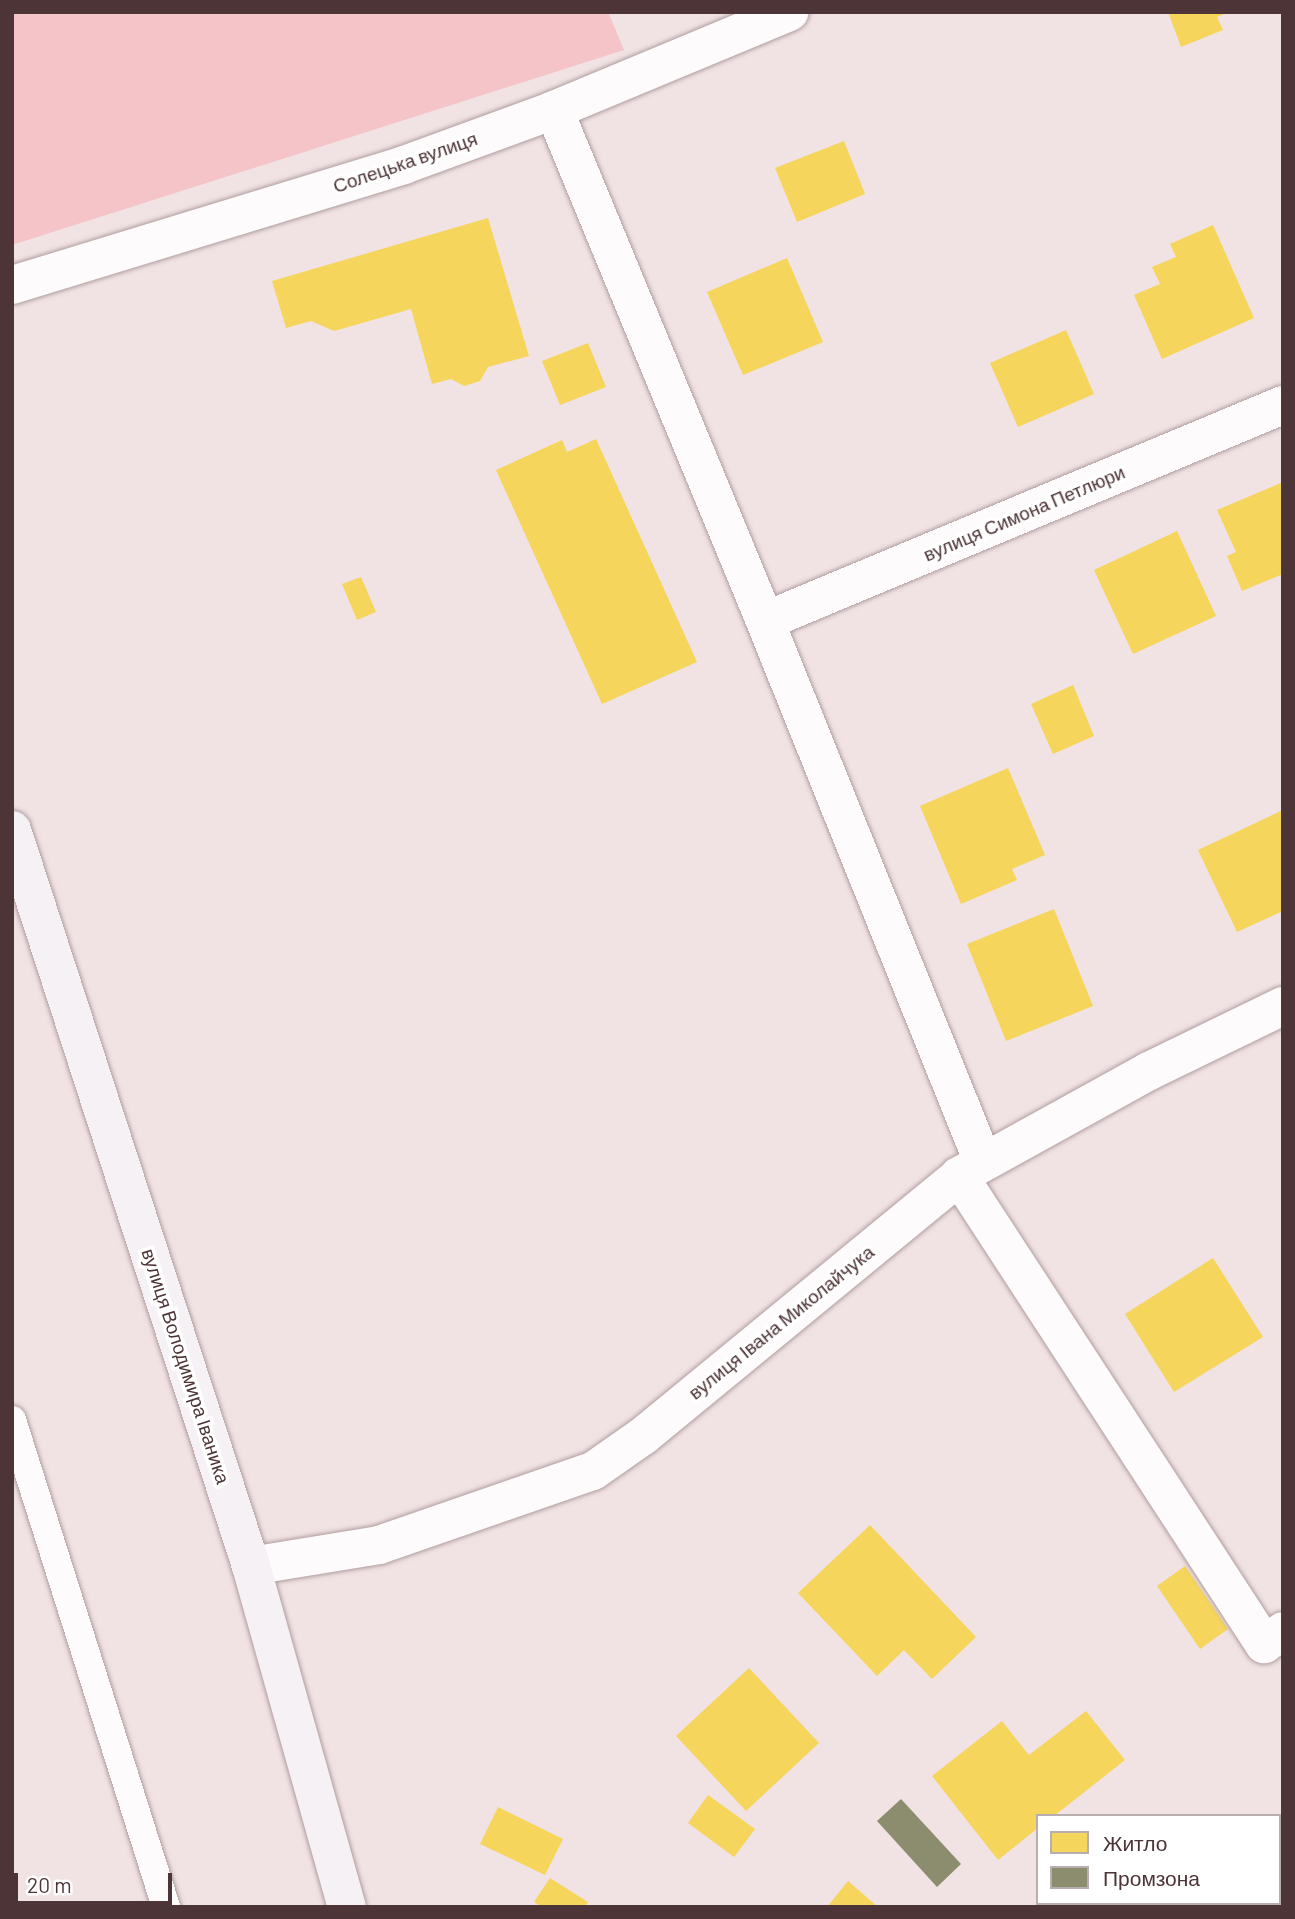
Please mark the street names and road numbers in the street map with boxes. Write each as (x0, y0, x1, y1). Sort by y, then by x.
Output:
street label: Солецька вулиця (330, 127, 480, 197)
street label: вулиця Симона Петлюри (920, 460, 1128, 566)
street label: вулиця Івана Миколайчука (684, 1240, 878, 1404)
street label: вулиця Володимира Іваника (137, 1245, 235, 1487)

